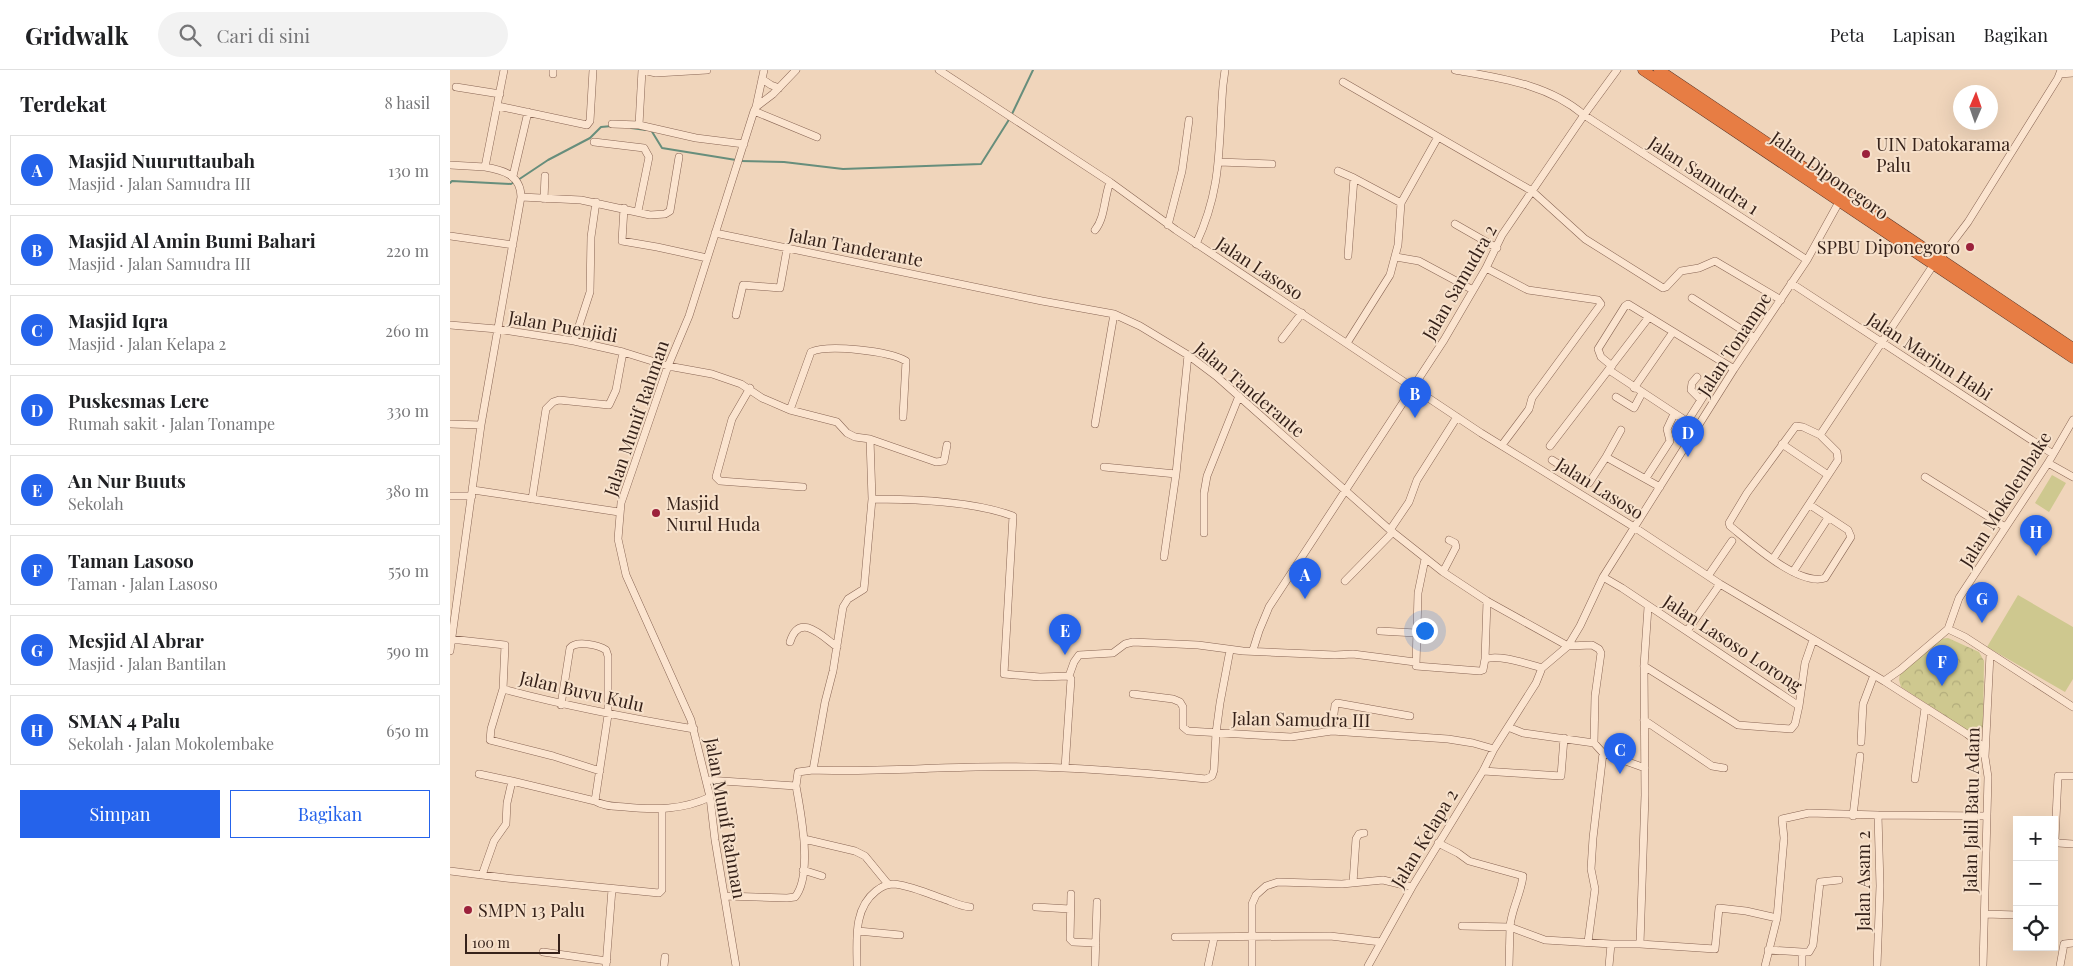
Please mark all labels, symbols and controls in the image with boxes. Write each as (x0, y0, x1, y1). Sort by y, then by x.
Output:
search box (158, 12, 508, 57)
text: Gridwalk (25, 19, 128, 51)
icon: search (176, 21, 204, 49)
text: Cari di sini (216, 22, 310, 48)
text: Peta (1830, 23, 1865, 47)
text: Lapisan (1893, 23, 1956, 47)
text: Bagikan (1984, 23, 2048, 47)
north arrow (1953, 85, 1998, 130)
text: Terdekat (20, 89, 107, 117)
text: 8 hasil (384, 92, 430, 113)
street label: Jalan Diponegoro (1765, 125, 1894, 225)
street label: Jalan Samudra 1 (1643, 130, 1764, 220)
place label: UIN Datokarama Palu (1876, 132, 2010, 177)
text: Masjid Nuuruttaubah (68, 147, 255, 173)
marker: UIN Datokarama Palu (1860, 148, 1872, 160)
text: A (32, 160, 42, 181)
text: 130 m (388, 160, 429, 181)
text: Masjid · Jalan Samudra III (68, 173, 251, 194)
street label: Jalan Samudra 2 (1416, 220, 1502, 345)
street label: Jalan Tanderante (786, 222, 925, 272)
text: Masjid Al Amin Bumi Bahari (68, 227, 316, 253)
street label: Jalan Lasoso (1211, 230, 1308, 305)
place label: SPBU Diponegoro (1817, 235, 1960, 259)
text: B (32, 240, 42, 261)
text: 220 m (386, 240, 429, 261)
marker: SPBU Diponegoro (1964, 241, 1976, 253)
text: Masjid · Jalan Samudra III (68, 253, 251, 274)
street label: Jalan Tonampe (1691, 288, 1776, 401)
street label: Jalan Puenjidi (506, 304, 619, 347)
street label: Jalan Marjun Habi (1862, 306, 1997, 405)
text: Masjid Iqra (68, 307, 168, 333)
text: C (31, 320, 43, 341)
text: 260 m (385, 320, 429, 341)
text: Masjid · Jalan Kelapa 2 (68, 333, 226, 354)
street label: Jalan Tanderante (1189, 335, 1310, 442)
street label: Jalan Munif Rahman (598, 337, 674, 500)
pin: B (1399, 377, 1431, 418)
text: Puskesmas Lere (68, 387, 209, 413)
text: D (31, 400, 43, 421)
text: 330 m (387, 400, 429, 421)
text: Rumah sakit · Jalan Tonampe (68, 413, 275, 434)
pin: D (1672, 416, 1704, 457)
street label: Jalan Mokolembake (1953, 427, 2056, 572)
street label: Jalan Lasoso (1551, 451, 1649, 525)
text: An Nur Buuts (68, 467, 186, 493)
text: E (32, 480, 42, 501)
text: 380 m (386, 480, 429, 501)
place label: Masjid Nurul Huda (666, 491, 760, 536)
text: Sekolah (68, 493, 124, 514)
marker: Masjid Nurul Huda (650, 507, 662, 519)
pin: H (2020, 515, 2052, 556)
text: Taman Lasoso (68, 547, 194, 573)
pin: A (1289, 558, 1321, 599)
text: F (32, 560, 42, 581)
text: 550 m (388, 560, 429, 581)
text: Taman · Jalan Lasoso (68, 573, 218, 594)
pin: G (1966, 582, 1998, 623)
street label: Jalan Lasoso Lorong (1658, 588, 1808, 697)
pin: E (1049, 614, 1081, 655)
your location (1412, 618, 1438, 644)
text: Mesjid Al Abrar (68, 627, 204, 653)
text: G (31, 640, 43, 661)
text: 590 m (386, 640, 429, 661)
pin: F (1926, 645, 1958, 686)
text: Masjid · Jalan Bantilan (68, 653, 226, 674)
street label: Jalan Buvu Kulu (516, 665, 647, 717)
street label: Jalan Samudra III (1230, 706, 1371, 732)
text: SMAN 4 Palu (68, 707, 180, 733)
text: H (31, 720, 43, 741)
text: 650 m (386, 720, 429, 741)
street label: Jalan Jalil Batu Adam (1958, 727, 1984, 894)
text: Sekolah · Jalan Mokolembake (68, 733, 274, 754)
pin: C (1604, 733, 1636, 774)
street label: Jalan Munif Rahman (700, 735, 752, 901)
street label: Jalan Kelapa 2 (1385, 784, 1463, 893)
button: Simpan (20, 790, 220, 838)
button: Bagikan (230, 790, 430, 838)
map controls (2013, 816, 2058, 951)
button: + (2013, 816, 2058, 861)
street label: Jalan Asam 2 (1851, 831, 1875, 932)
button: − (2013, 861, 2058, 906)
place label: SMPN 13 Palu (478, 898, 586, 922)
marker: SMPN 13 Palu (462, 904, 474, 916)
button: locate (2013, 906, 2058, 951)
scale bar (465, 931, 560, 954)
text: 100 m (472, 933, 510, 952)

